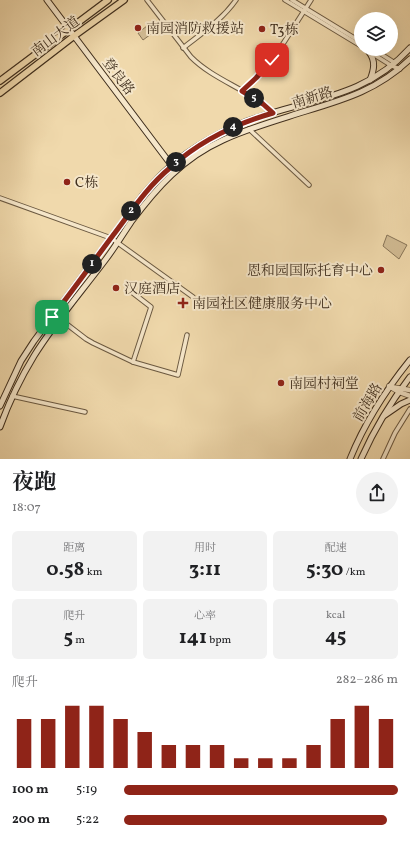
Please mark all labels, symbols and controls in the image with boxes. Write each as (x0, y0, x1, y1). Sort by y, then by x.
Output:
map controls (354, 12, 398, 56)
button: layers (354, 12, 398, 56)
street label: 南山大道 (28, 13, 84, 62)
place label: 南园消防救援站 (146, 20, 244, 39)
place label: T3栋 (270, 21, 298, 40)
marker: 南园消防救援站 (133, 23, 143, 33)
marker: T3栋 (257, 24, 267, 34)
pin (255, 43, 289, 77)
icon: check (261, 49, 283, 71)
street label: 登良路 (98, 54, 138, 99)
street label: 南新路 (290, 83, 335, 114)
pin: 5 (244, 88, 264, 108)
text: 5 (251, 90, 257, 105)
pin: 4 (223, 117, 243, 137)
text: 4 (230, 119, 236, 134)
pin: 3 (166, 152, 186, 172)
text: 3 (173, 154, 179, 169)
place label: C栋 (75, 174, 98, 193)
marker: C栋 (62, 177, 72, 187)
pin: 2 (121, 201, 141, 221)
text: 2 (128, 203, 134, 218)
pin: 1 (82, 254, 102, 274)
text: 1 (90, 256, 94, 271)
place label: 恩和园国际托育中心 (247, 262, 373, 281)
marker: 恩和园国际托育中心 (376, 265, 386, 275)
place label: 汉庭酒店 (124, 280, 180, 299)
marker: 汉庭酒店 (111, 283, 121, 293)
place label: 南园社区健康服务中心 (192, 295, 332, 314)
marker: 南园社区健康服务中心 (177, 297, 189, 309)
pin (35, 300, 69, 334)
icon: arrive (41, 306, 63, 328)
place label: 南园村祠堂 (289, 375, 359, 394)
marker: 南园村祠堂 (276, 378, 286, 388)
street label: 前海路 (349, 380, 387, 426)
text: 夜跑 (12, 468, 56, 499)
button: share (356, 472, 398, 514)
text: 18:07 (12, 499, 41, 517)
text: 距离 (63, 541, 85, 556)
text: 用时 (194, 541, 216, 556)
text: 配速 (325, 541, 347, 556)
text: 0.58 (46, 556, 85, 584)
text: 3:11 (189, 556, 221, 584)
text: 5:30 (306, 556, 343, 584)
text: km (85, 565, 102, 580)
text: /km (343, 565, 365, 580)
text: kcal (326, 608, 345, 623)
text: 爬升 (63, 609, 85, 624)
text: 心率 (194, 609, 216, 624)
text: 45 (325, 623, 346, 651)
text: 5 (64, 624, 73, 652)
text: 141 (179, 624, 207, 652)
text: m (73, 633, 85, 648)
text: bpm (207, 633, 231, 648)
text: 282–286 m (336, 671, 398, 689)
text: 爬升 (12, 674, 38, 692)
text: 100 m (12, 781, 49, 799)
text: 5:19 (76, 781, 97, 799)
text: 200 m (12, 811, 50, 829)
text: 5:22 (76, 811, 99, 829)

